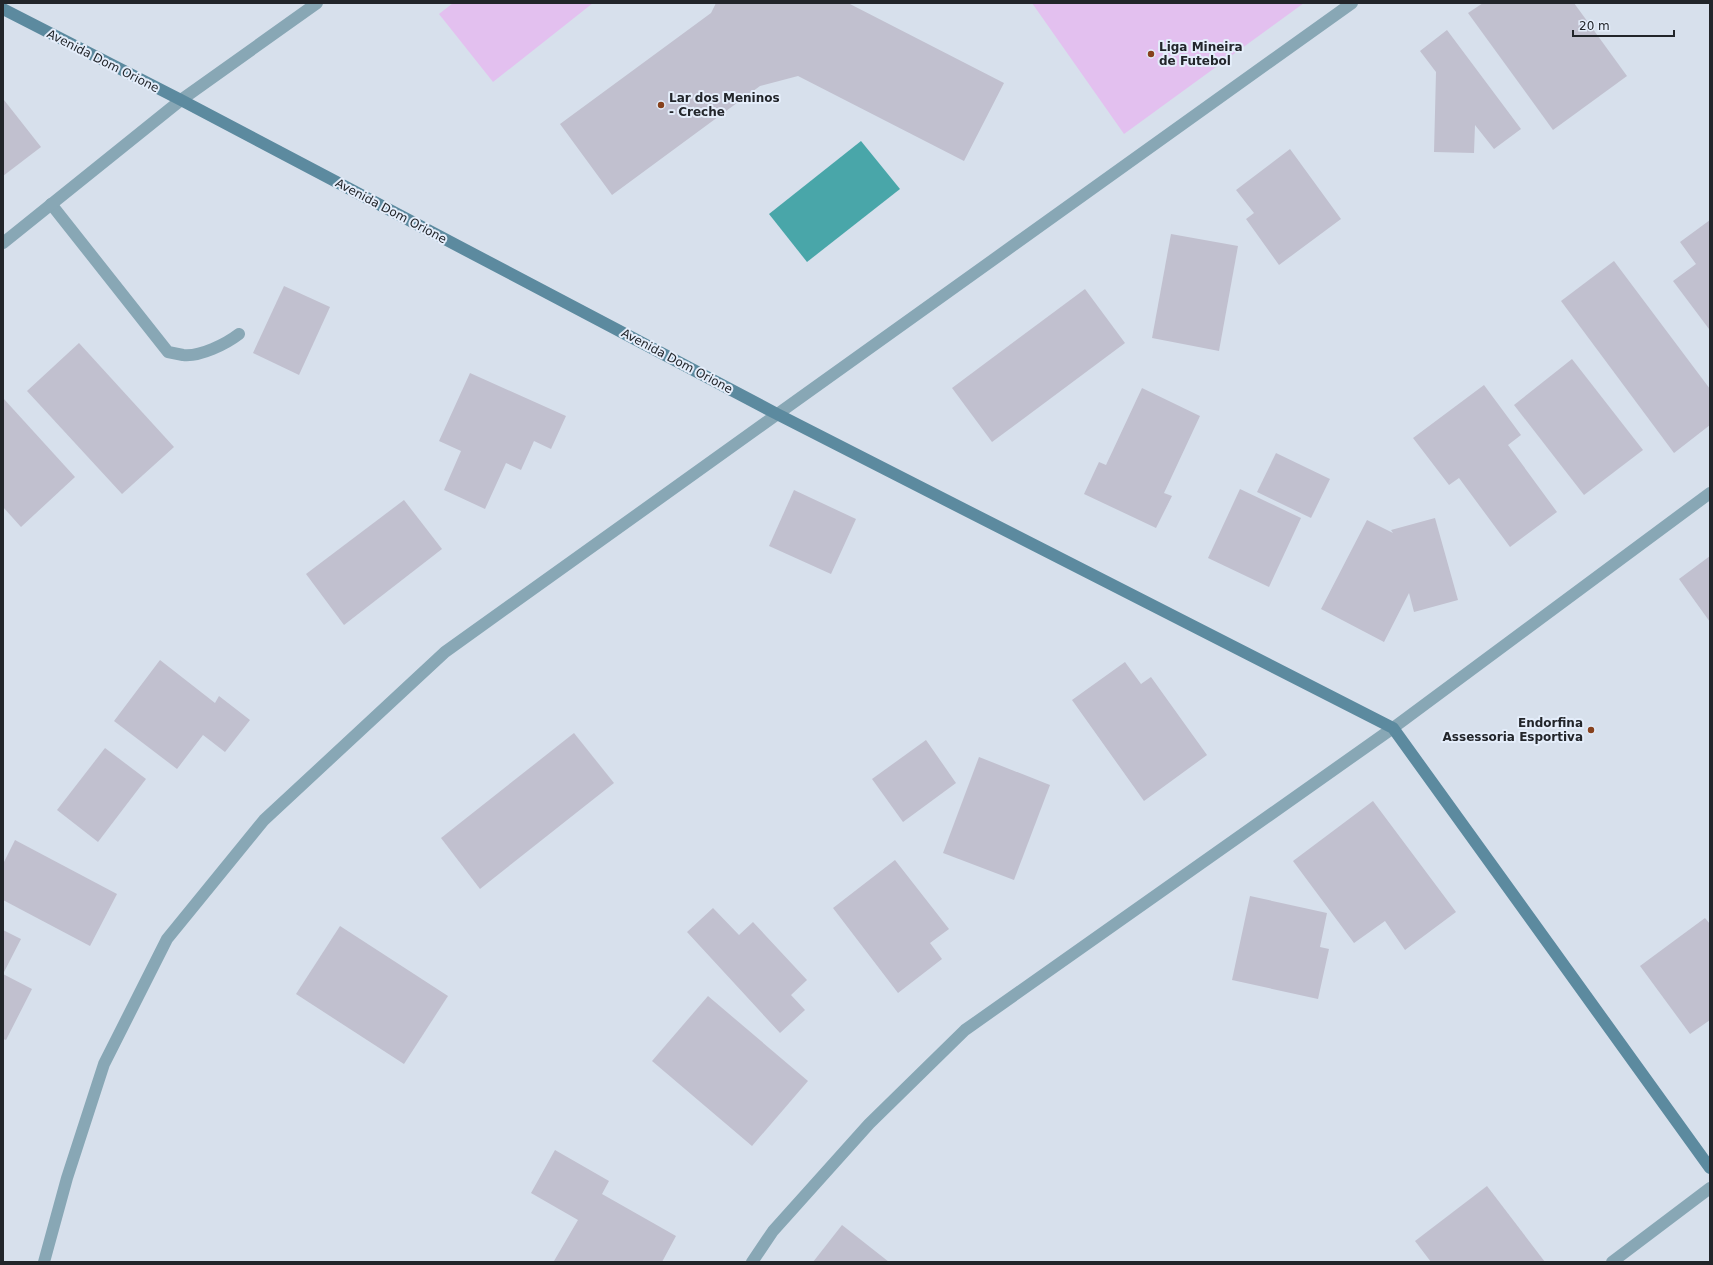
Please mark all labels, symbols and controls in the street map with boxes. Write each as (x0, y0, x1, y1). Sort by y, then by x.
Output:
scale bar (1573, 12, 1674, 38)
text: 20 m (1579, 19, 1610, 33)
street label: Avenida Dom Orione (45, 27, 161, 95)
place label: Liga Mineira de Futebol (1159, 40, 1243, 68)
marker: Liga Mineira de Futebol (1146, 49, 1156, 59)
place label: Lar dos Meninos - Creche (669, 91, 780, 119)
marker: Lar dos Meninos - Creche (656, 100, 666, 110)
street label: Avenida Dom Orione (333, 176, 449, 246)
street label: Avenida Dom Orione (619, 326, 735, 396)
place label: Endorfina Assessoria Esportiva (1443, 716, 1583, 744)
marker: Endorfina Assessoria Esportiva (1586, 725, 1596, 735)

